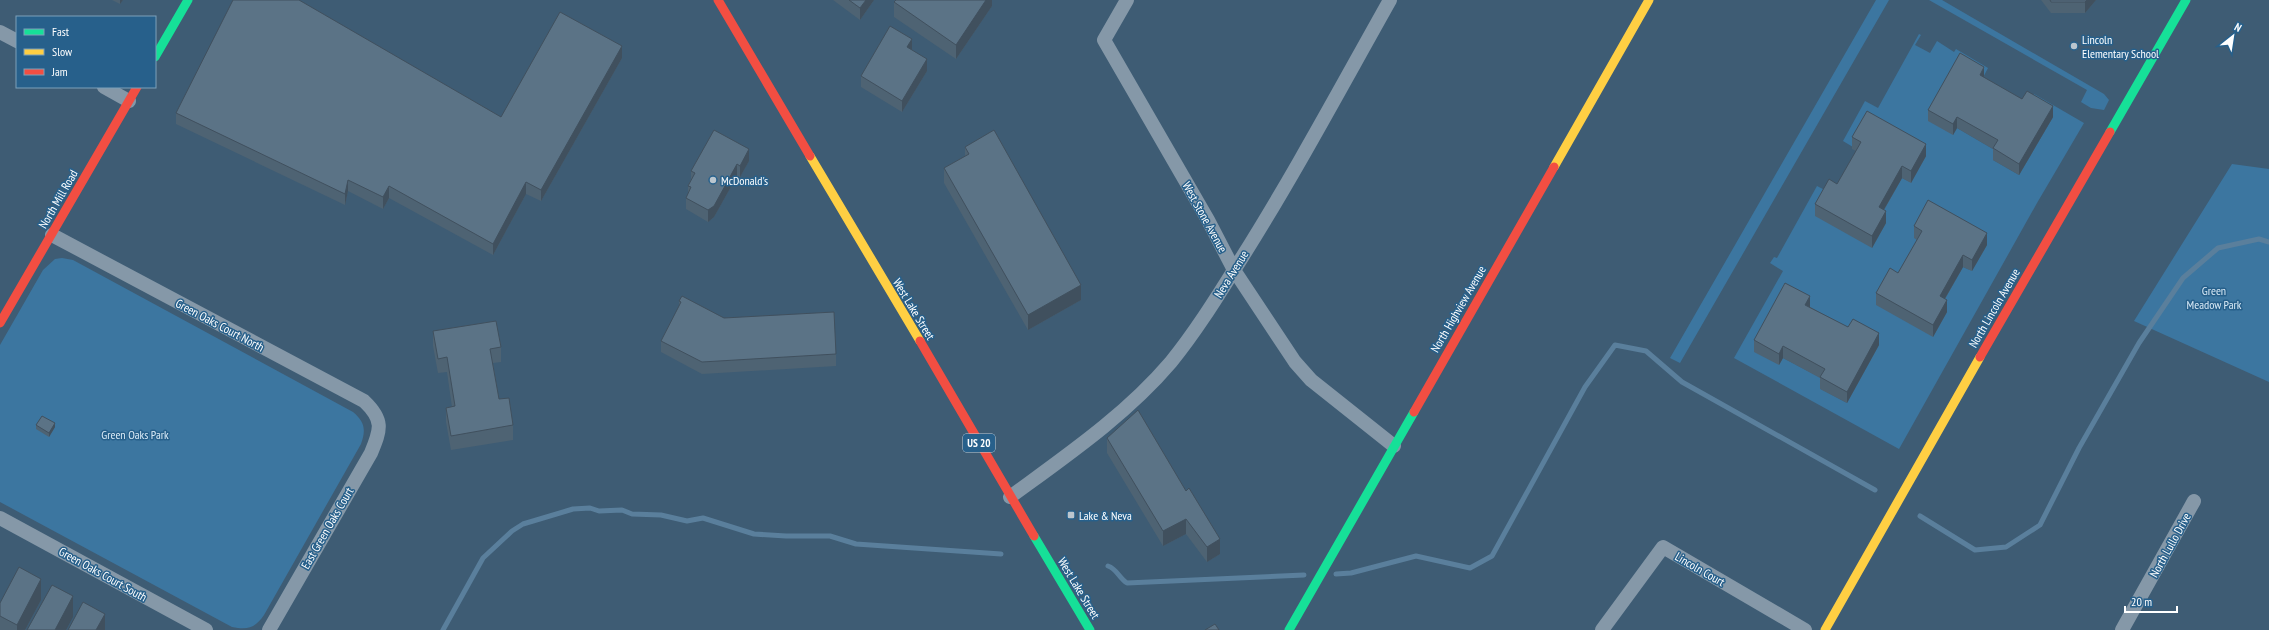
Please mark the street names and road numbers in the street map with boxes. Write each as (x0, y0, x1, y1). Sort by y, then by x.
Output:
street label: North Mill Road (35, 167, 81, 231)
street label: West Stone Avenue (1179, 179, 1231, 255)
street label: Neva Avenue (1211, 247, 1251, 301)
street label: North Highview Avenue (1427, 263, 1489, 355)
street label: North Lincoln Avenue (1965, 266, 2023, 350)
street label: West Lake Street (890, 276, 939, 343)
street label: Green Oaks Court North (173, 295, 267, 355)
road number: US 20 (963, 434, 995, 452)
street label: East Green Oaks Court (298, 484, 357, 571)
street label: North Lullo Drive (2146, 510, 2194, 580)
street label: Green Oaks Court South (56, 544, 150, 604)
street label: Lincoln Court (1672, 549, 1728, 590)
street label: West Lake Street (1055, 555, 1104, 622)

